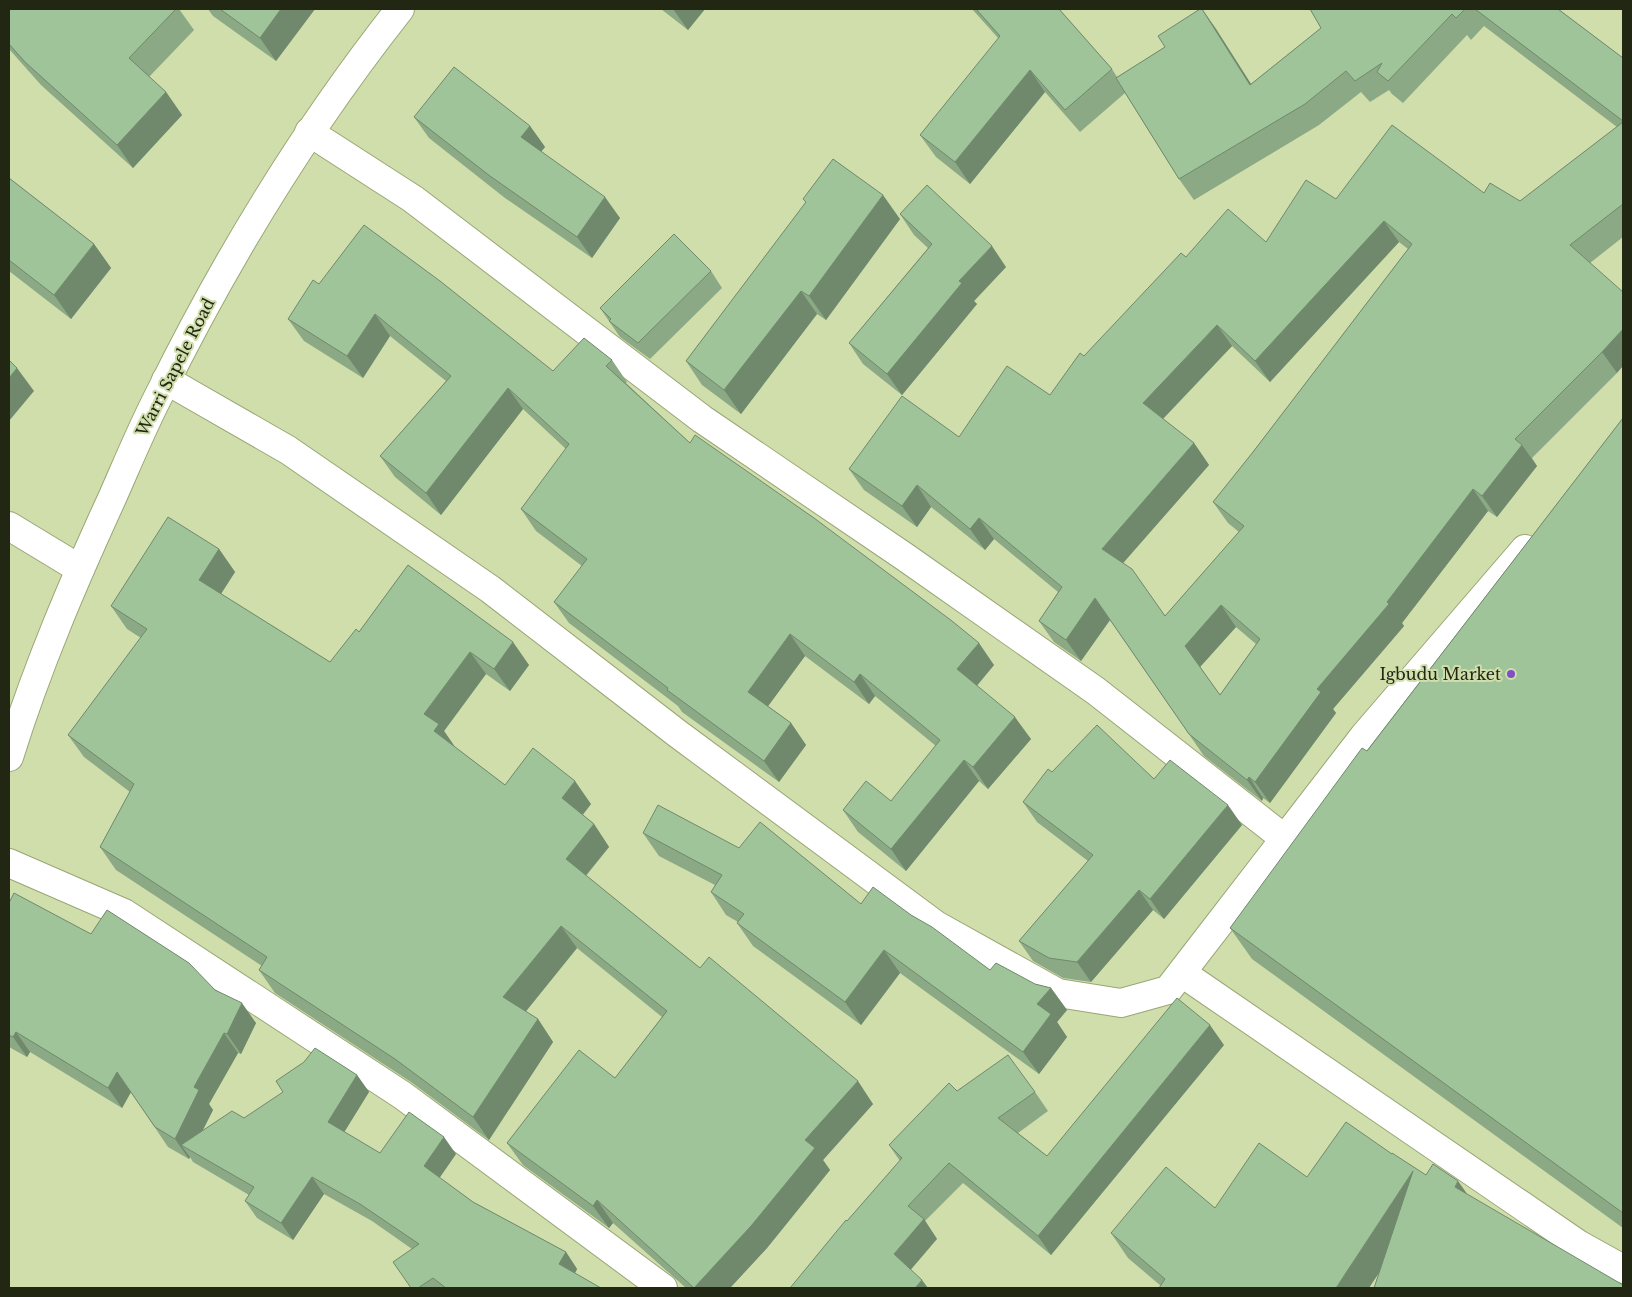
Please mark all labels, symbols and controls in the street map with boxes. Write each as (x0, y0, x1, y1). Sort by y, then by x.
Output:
street label: Warri Sapele Road (131, 294, 219, 440)
place label: Igbudu Market (1379, 664, 1501, 684)
marker: Igbudu Market (1505, 668, 1517, 680)

